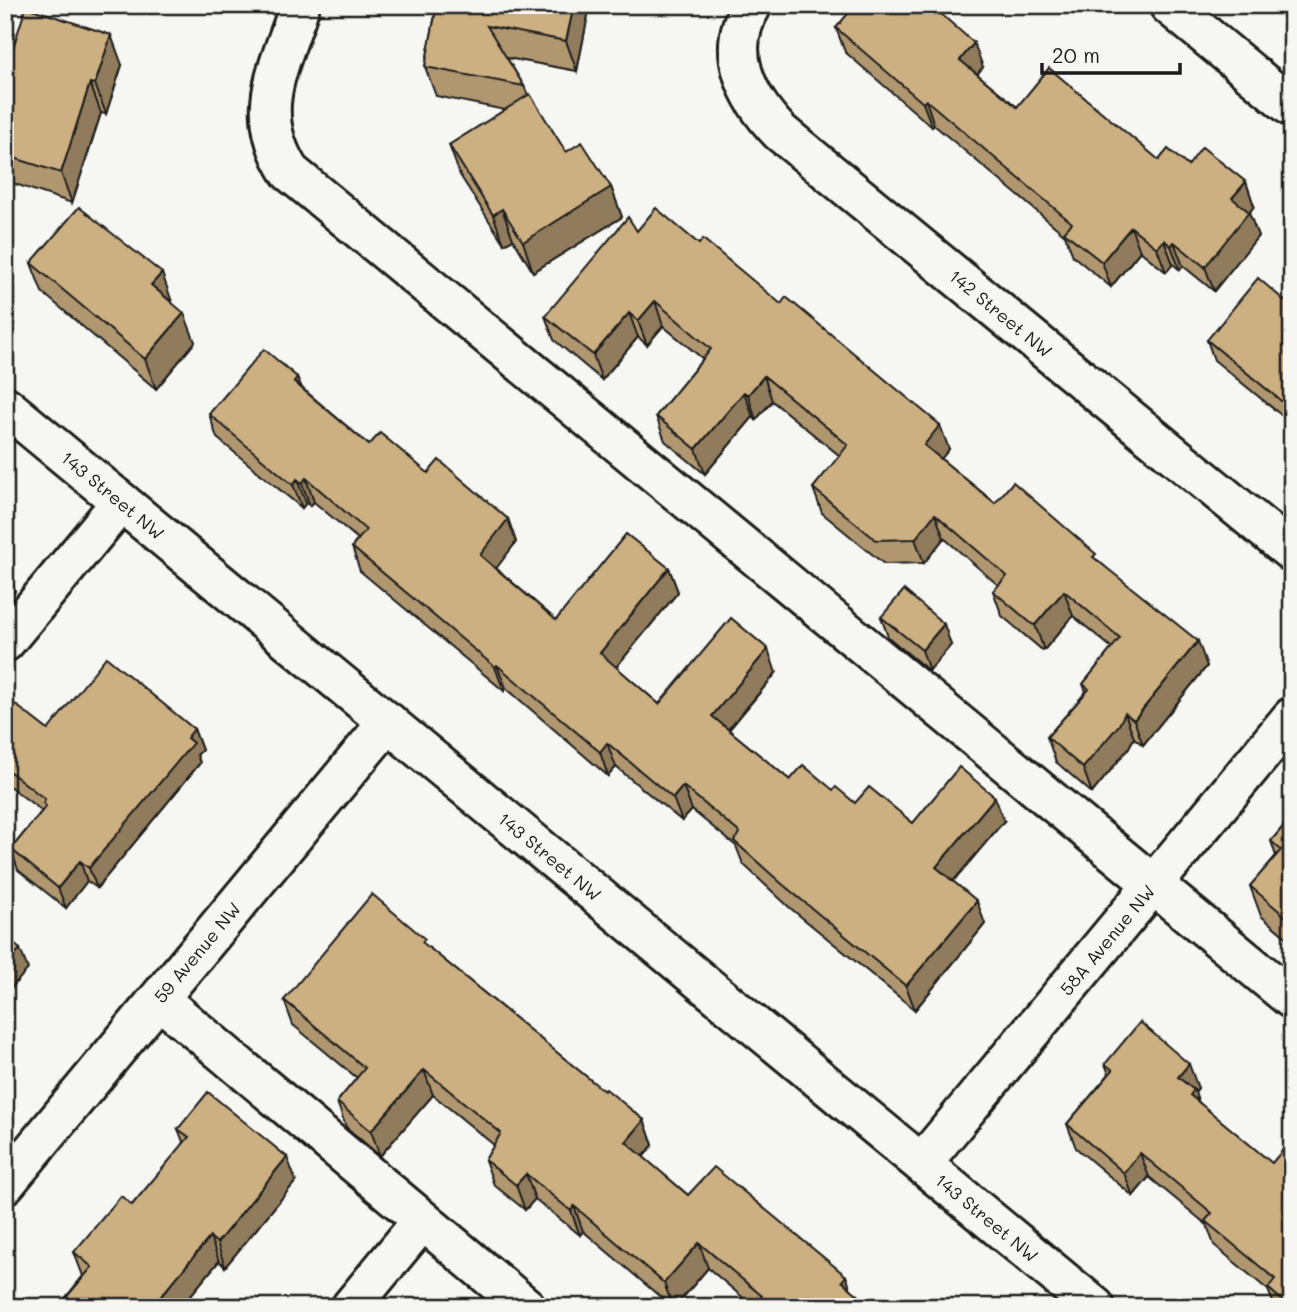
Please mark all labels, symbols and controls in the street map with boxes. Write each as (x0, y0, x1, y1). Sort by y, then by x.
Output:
scale bar (1042, 32, 1180, 76)
text: 20 m (1052, 41, 1100, 68)
street label: 142 Street NW (944, 264, 1057, 363)
street label: 143 Street NW (56, 445, 170, 545)
street label: 143 Street NW (493, 807, 607, 906)
street label: 58A Avenue NW (1054, 879, 1160, 1000)
street label: 59 Avenue NW (148, 897, 246, 1008)
street label: 143 Street NW (930, 1168, 1044, 1267)

